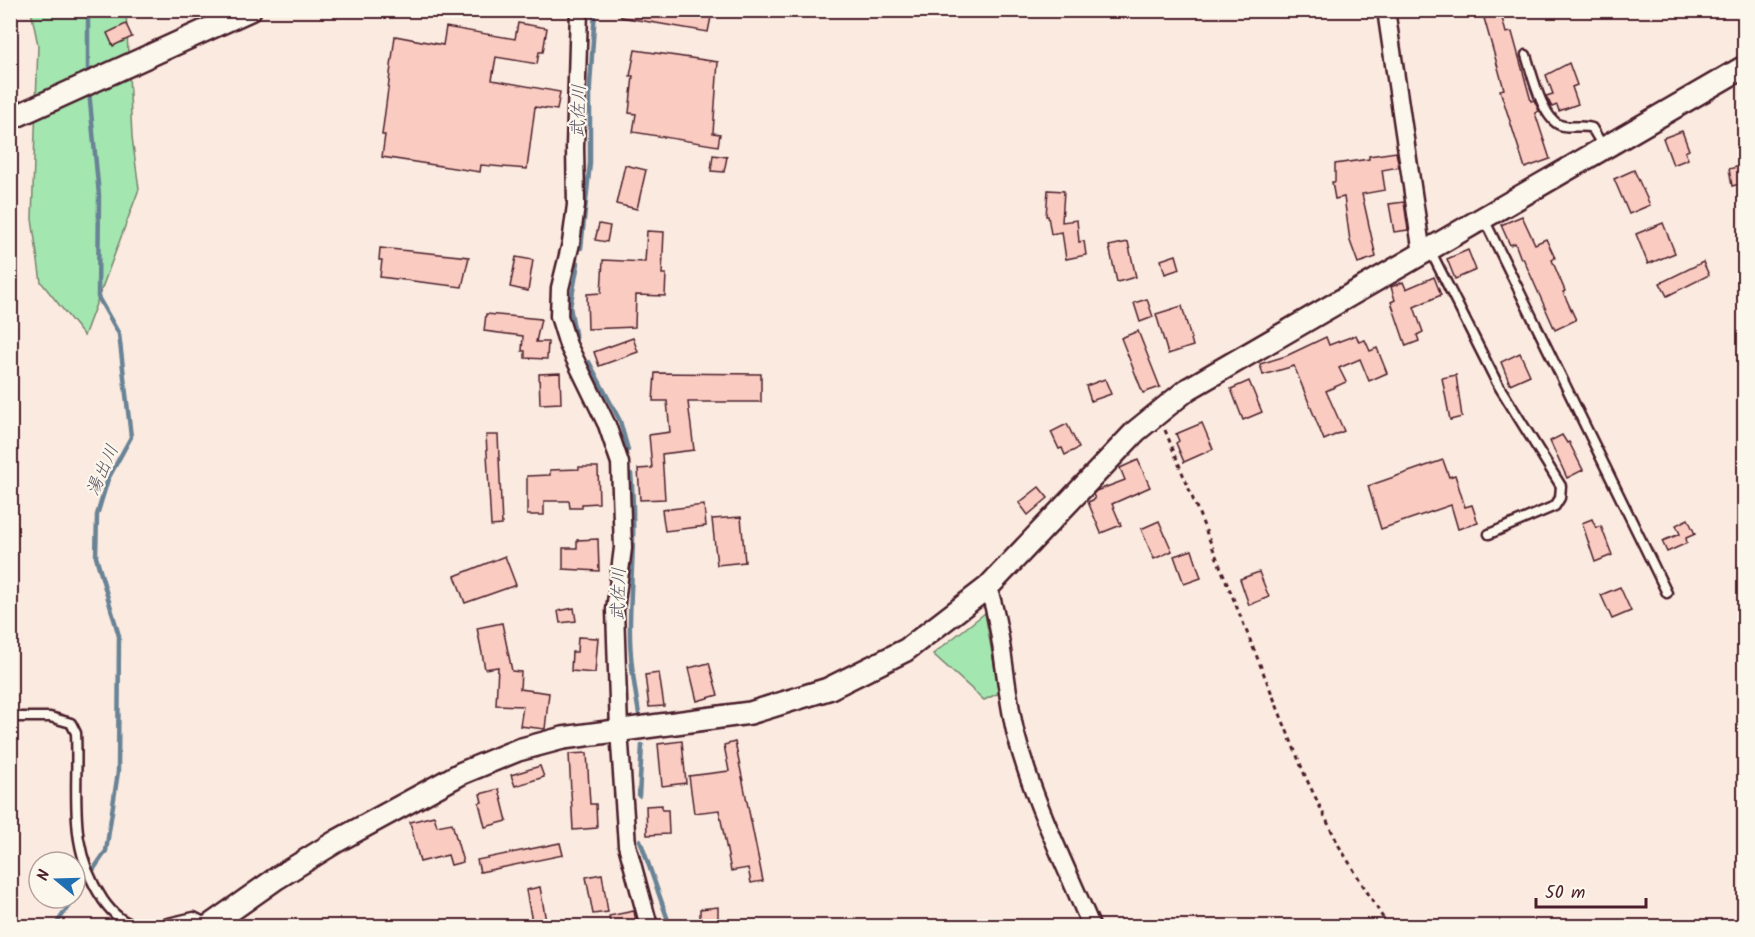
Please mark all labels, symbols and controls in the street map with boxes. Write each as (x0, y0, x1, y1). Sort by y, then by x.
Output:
water label: 武佐川 (564, 84, 595, 139)
water label: 湯出川 (79, 440, 128, 501)
water label: 武佐川 (604, 567, 635, 622)
north arrow (27, 850, 87, 910)
text: N (31, 867, 58, 884)
scale bar (1536, 871, 1646, 909)
text: 50 m (1545, 879, 1585, 908)

